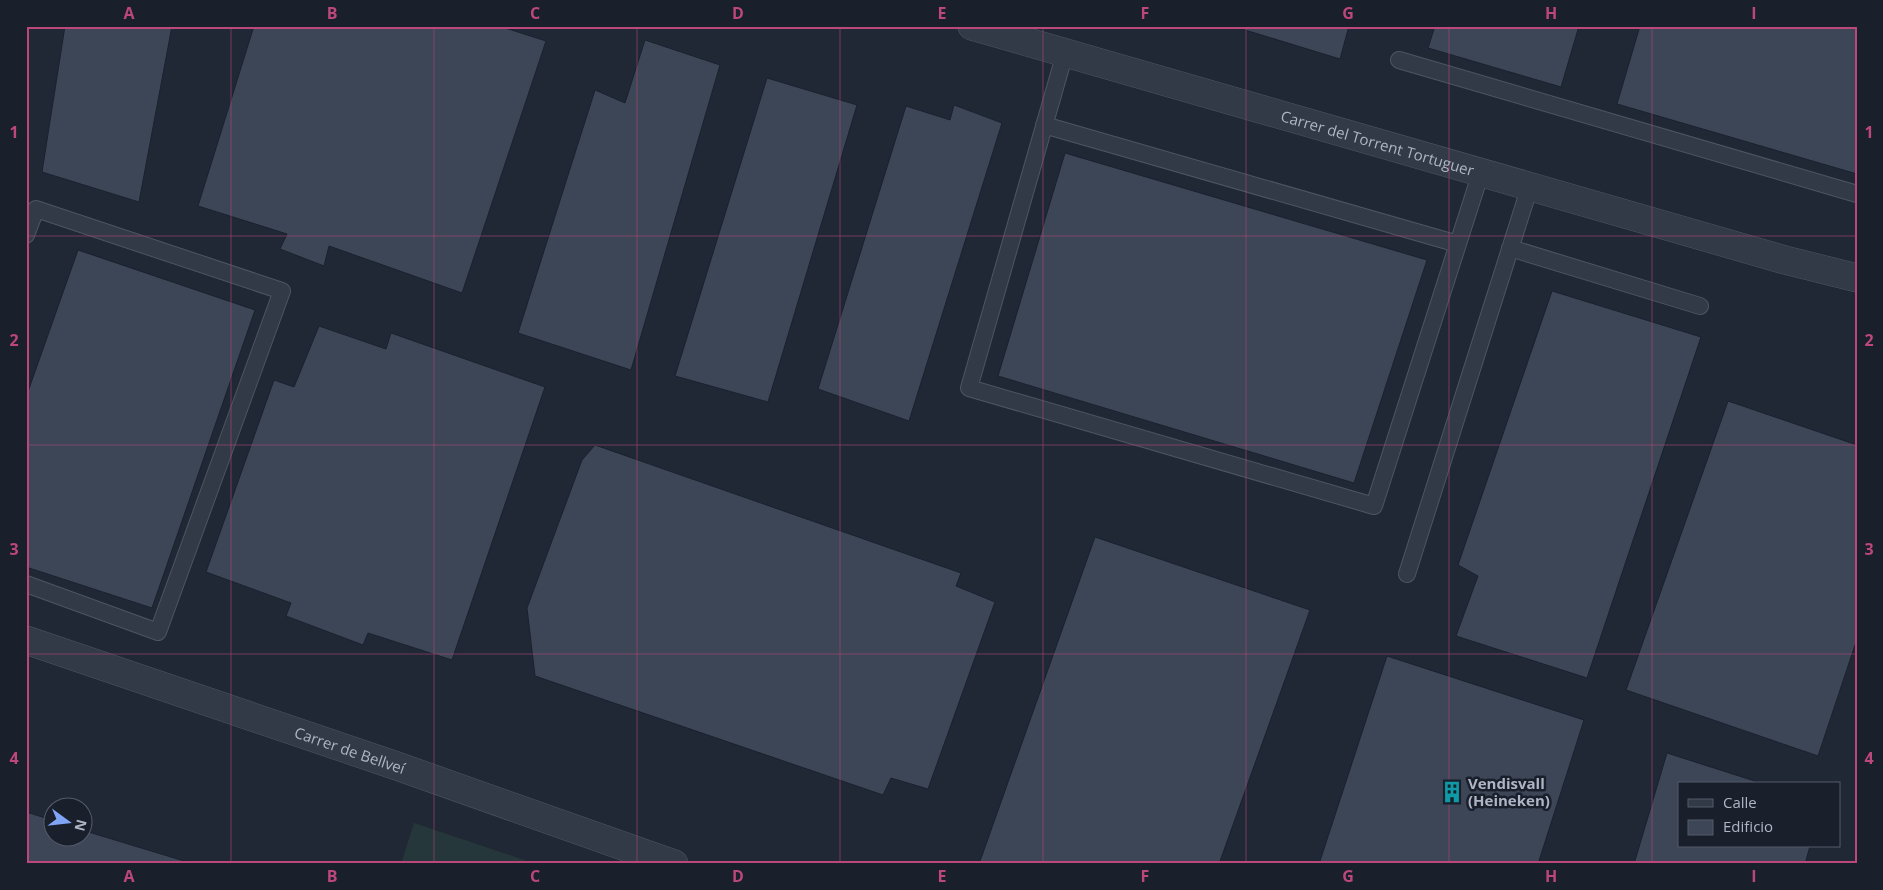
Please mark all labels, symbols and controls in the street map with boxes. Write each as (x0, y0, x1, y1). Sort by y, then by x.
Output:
text: A (123, 2, 135, 24)
text: B (327, 2, 337, 24)
text: C (530, 2, 540, 24)
text: D (732, 2, 744, 24)
text: E (938, 2, 947, 24)
text: F (1141, 2, 1149, 24)
text: G (1342, 2, 1354, 24)
text: H (1545, 2, 1557, 24)
text: I (1751, 2, 1757, 24)
street label: Carrer del Torrent Tortuguer (1279, 105, 1477, 180)
text: 1 (9, 121, 19, 143)
text: 1 (1864, 121, 1874, 143)
text: 2 (9, 329, 19, 351)
text: 2 (1864, 329, 1874, 351)
text: 3 (9, 538, 19, 560)
text: 3 (1864, 538, 1874, 560)
street label: Carrer de Bellveí (292, 722, 409, 779)
text: 4 (9, 747, 19, 769)
text: 4 (1864, 747, 1874, 769)
place label: Vendisvall (Heineken) (1468, 773, 1550, 810)
building icon: Vendisvall (Heineken) (1439, 779, 1465, 805)
legend (1678, 782, 1840, 848)
text: Calle (1723, 792, 1757, 812)
north arrow (42, 798, 92, 848)
text: Edificio (1723, 816, 1773, 836)
text: N (70, 818, 92, 833)
text: A (123, 865, 135, 887)
text: B (327, 865, 337, 887)
text: C (530, 865, 540, 887)
text: D (732, 865, 744, 887)
text: E (938, 865, 947, 887)
text: F (1141, 865, 1149, 887)
text: G (1342, 865, 1354, 887)
text: H (1545, 865, 1557, 887)
text: I (1751, 865, 1757, 887)

